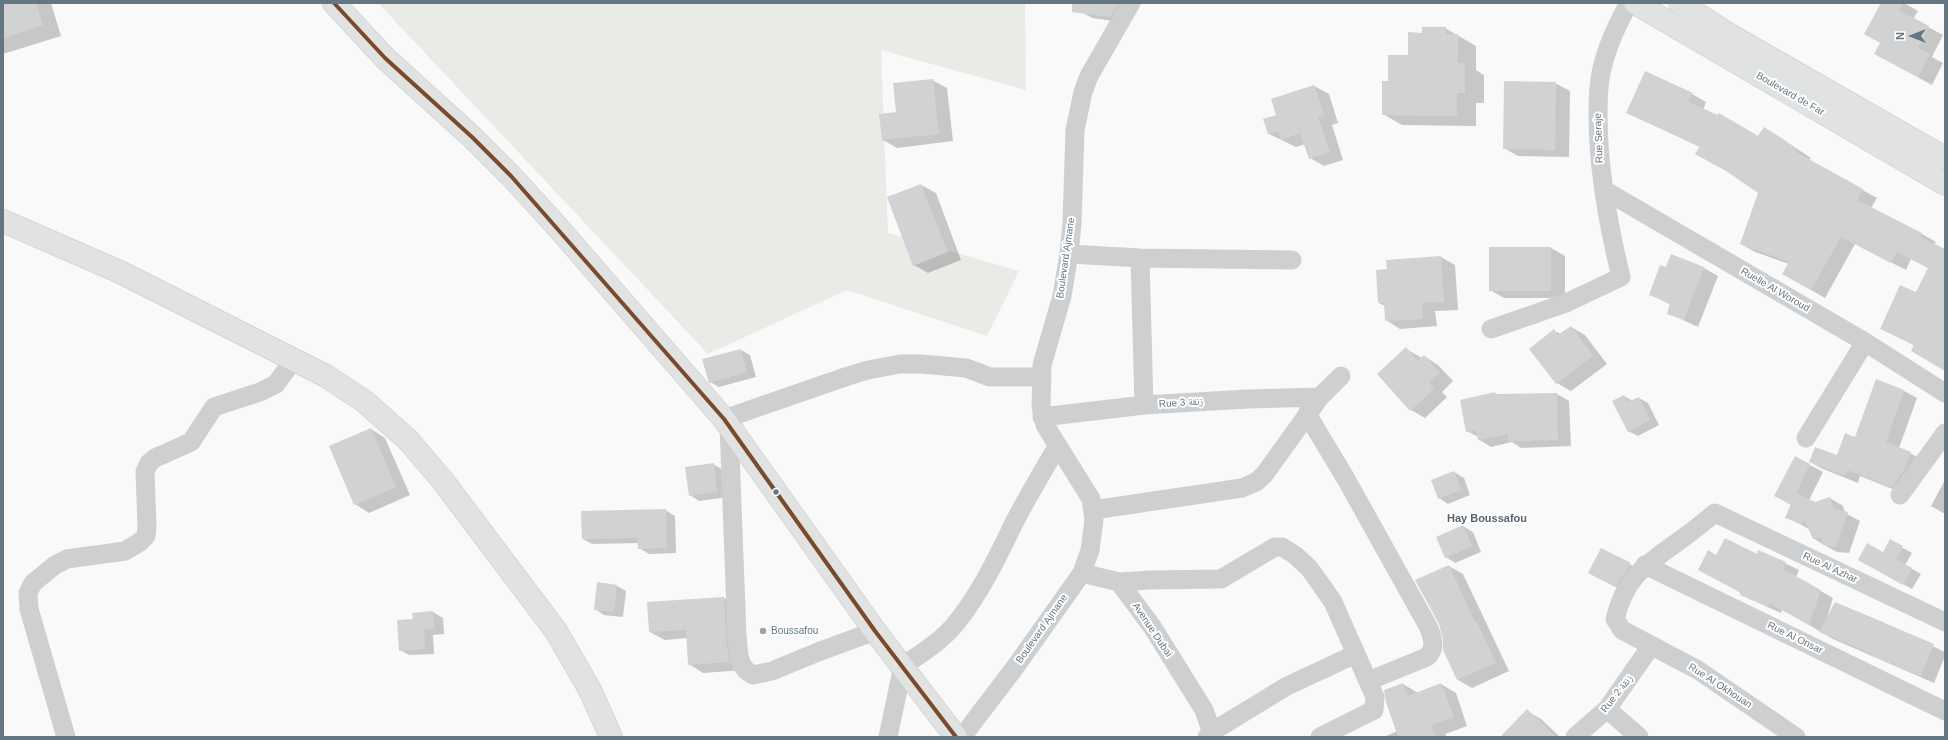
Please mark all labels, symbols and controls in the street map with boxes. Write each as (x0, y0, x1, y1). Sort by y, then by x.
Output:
north arrow (1892, 16, 1932, 56)
text: N (1894, 32, 1906, 40)
street label: Boulevard de Far (1754, 70, 1826, 118)
street label: Rue Seraje (1592, 113, 1606, 163)
street label: Boulevard Ajmane (1054, 217, 1078, 299)
street label: Ruelle Al Woroud (1738, 265, 1812, 315)
street label: Rue 3 زنقة (1158, 395, 1204, 411)
unlabelled marker (771, 487, 781, 497)
district label: Hay Boussafou (1447, 512, 1527, 526)
street label: Rue Al Azhar (1801, 550, 1859, 586)
street label: Boulevard Ajmane (1014, 592, 1070, 666)
street label: Avenue Dubai (1130, 601, 1174, 659)
street label: Rue Al Onsar (1765, 619, 1825, 657)
place label: Boussafou (771, 625, 818, 637)
marker: Boussafou (758, 626, 768, 636)
street label: Rue Al Okhouan (1686, 661, 1754, 711)
street label: Rue 2 زنقة (1599, 673, 1635, 715)

